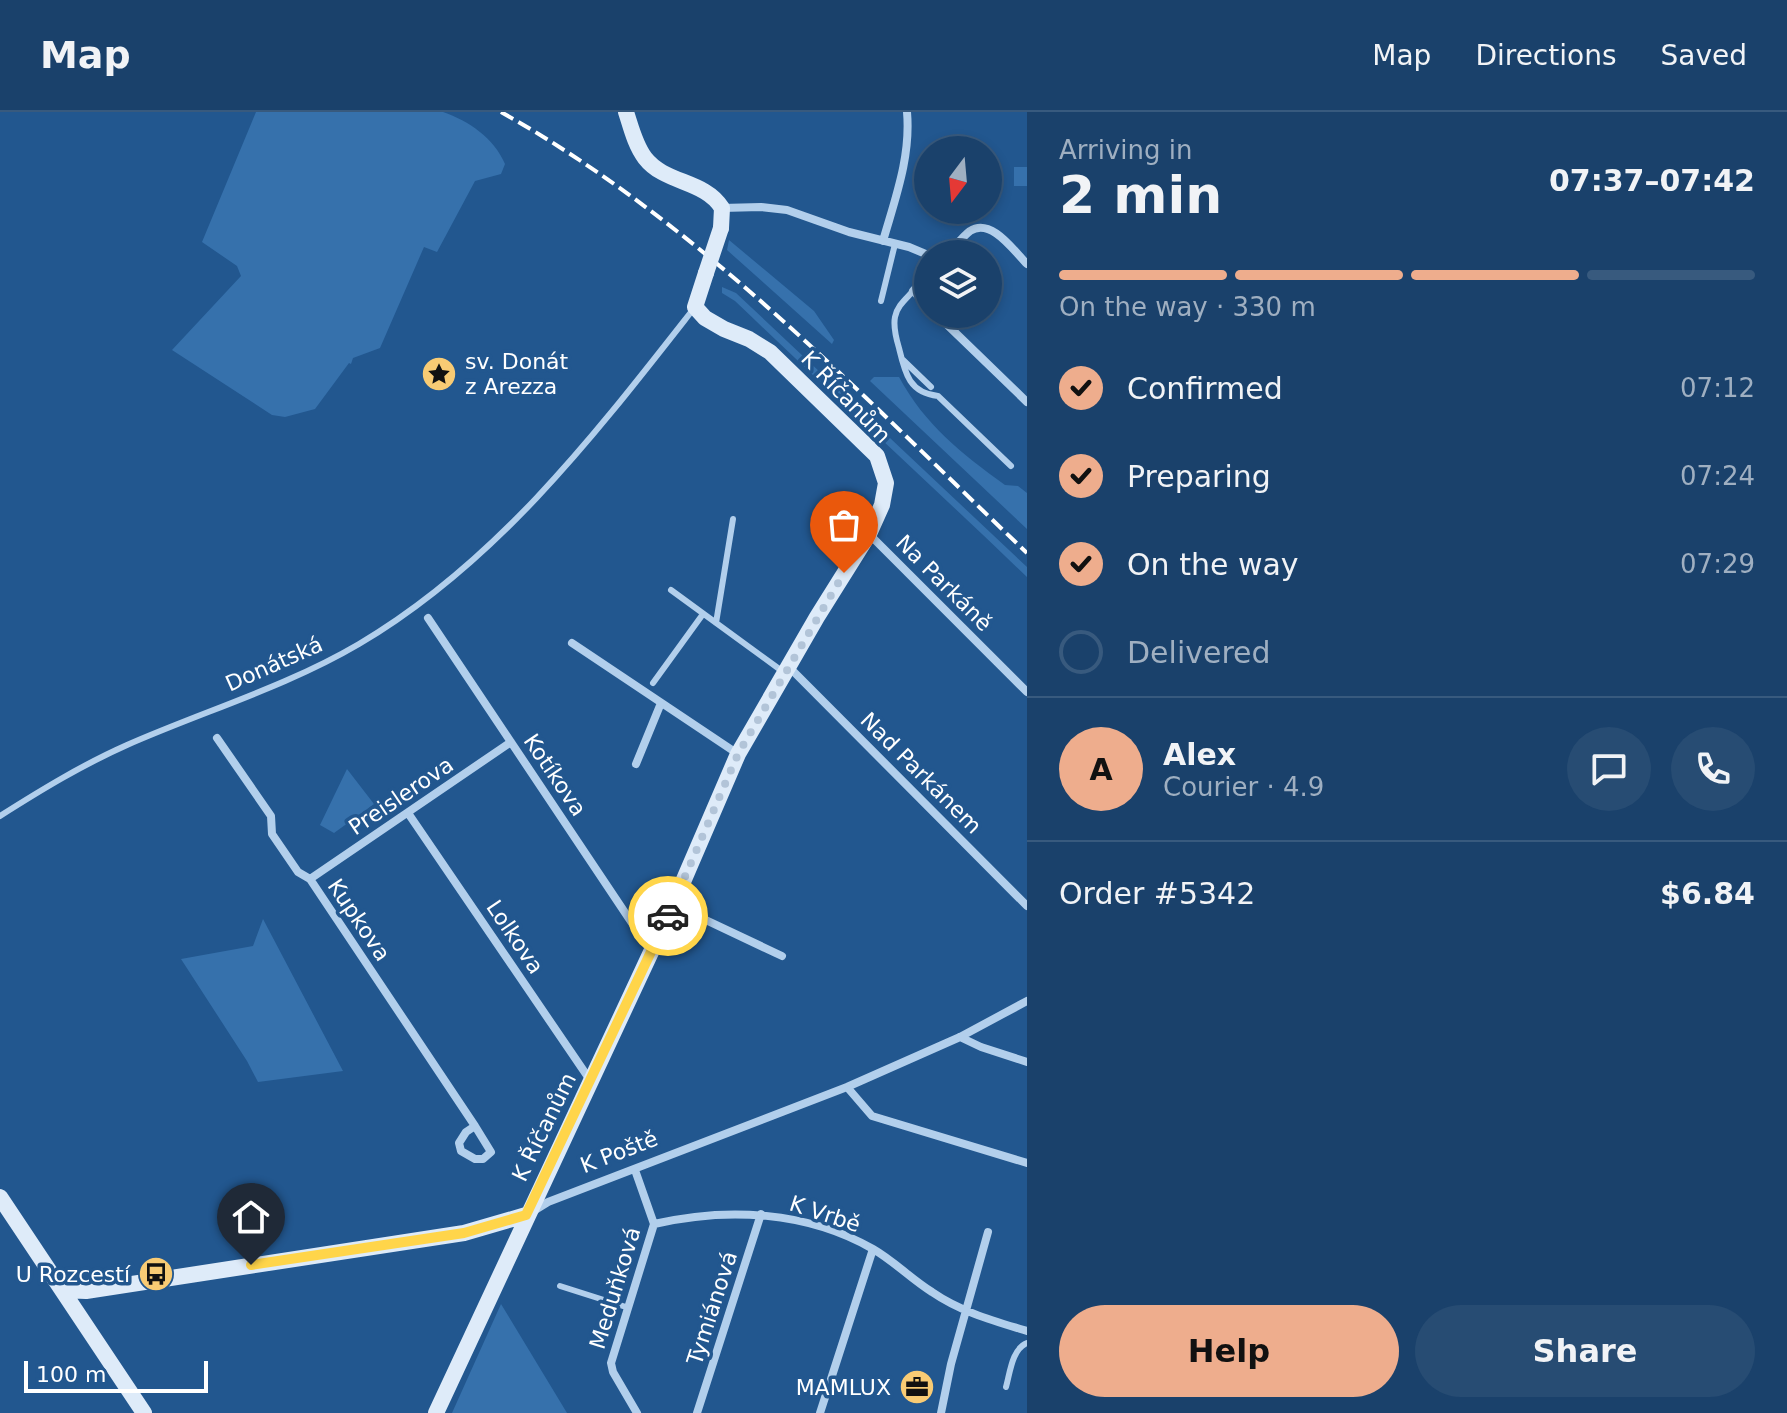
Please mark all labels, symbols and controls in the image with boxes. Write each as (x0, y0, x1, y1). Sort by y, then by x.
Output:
text: Map (40, 33, 131, 77)
text: Map (1372, 39, 1431, 72)
text: Directions (1475, 39, 1616, 72)
text: Saved (1660, 39, 1747, 72)
text: Arriving in (1059, 135, 1193, 165)
north arrow (914, 136, 1002, 224)
map controls (914, 136, 1002, 328)
text: 07:37–07:42 (1549, 163, 1755, 198)
text: 2 min (1059, 165, 1222, 225)
button: layers (914, 240, 1002, 328)
text: On the way · 330 m (1059, 292, 1316, 322)
street label: K Říčanům (796, 346, 896, 448)
place label: sv. Donát z Arezza (465, 349, 569, 399)
place icon: sv. Donát z Arezza (420, 355, 458, 393)
icon: check (1059, 366, 1103, 410)
text: Confirmed (1127, 371, 1283, 406)
text: 07:12 (1680, 373, 1755, 403)
icon: check (1059, 454, 1103, 498)
text: Preparing (1127, 459, 1271, 494)
text: 07:24 (1680, 461, 1755, 491)
pin (810, 491, 878, 573)
icon: bag (822, 503, 866, 547)
street label: Na Parkáně (891, 530, 997, 636)
icon: check (1059, 542, 1103, 586)
text: On the way (1127, 547, 1299, 582)
text: 07:29 (1680, 549, 1755, 579)
street label: Donátská (222, 631, 326, 697)
text: Delivered (1127, 635, 1271, 670)
street label: Nad Parkánem (855, 707, 987, 839)
button: chat (1567, 727, 1651, 811)
button: phone (1671, 727, 1755, 811)
street label: Kotíkova (519, 729, 591, 821)
text: Alex (1163, 737, 1236, 772)
street label: Preislerova (344, 752, 458, 840)
text: A (1089, 752, 1113, 787)
text: Courier · 4.9 (1163, 772, 1324, 802)
street label: Kupkova (323, 874, 395, 966)
courier (628, 876, 708, 956)
text: Order #5342 (1059, 876, 1255, 911)
text: $6.84 (1660, 876, 1755, 911)
icon: car (646, 894, 690, 938)
street label: Lolkova (481, 895, 549, 979)
street label: K Říčanům (507, 1069, 581, 1185)
street label: K Poště (577, 1126, 661, 1178)
pin (217, 1183, 285, 1265)
street label: K Vrbě (786, 1191, 864, 1237)
icon: home (229, 1195, 273, 1239)
street label: Meduňková (585, 1224, 645, 1352)
street label: Tymiánová (682, 1248, 742, 1369)
bus stop icon: U Rozcestí (137, 1255, 175, 1293)
place label: U Rozcestí (16, 1262, 131, 1287)
button: Help (1059, 1305, 1399, 1397)
button: Share (1415, 1305, 1755, 1397)
scale bar (24, 1357, 208, 1393)
text: 100 m (36, 1362, 106, 1387)
office icon: MAMLUX (898, 1368, 936, 1406)
place label: MAMLUX (796, 1375, 891, 1400)

